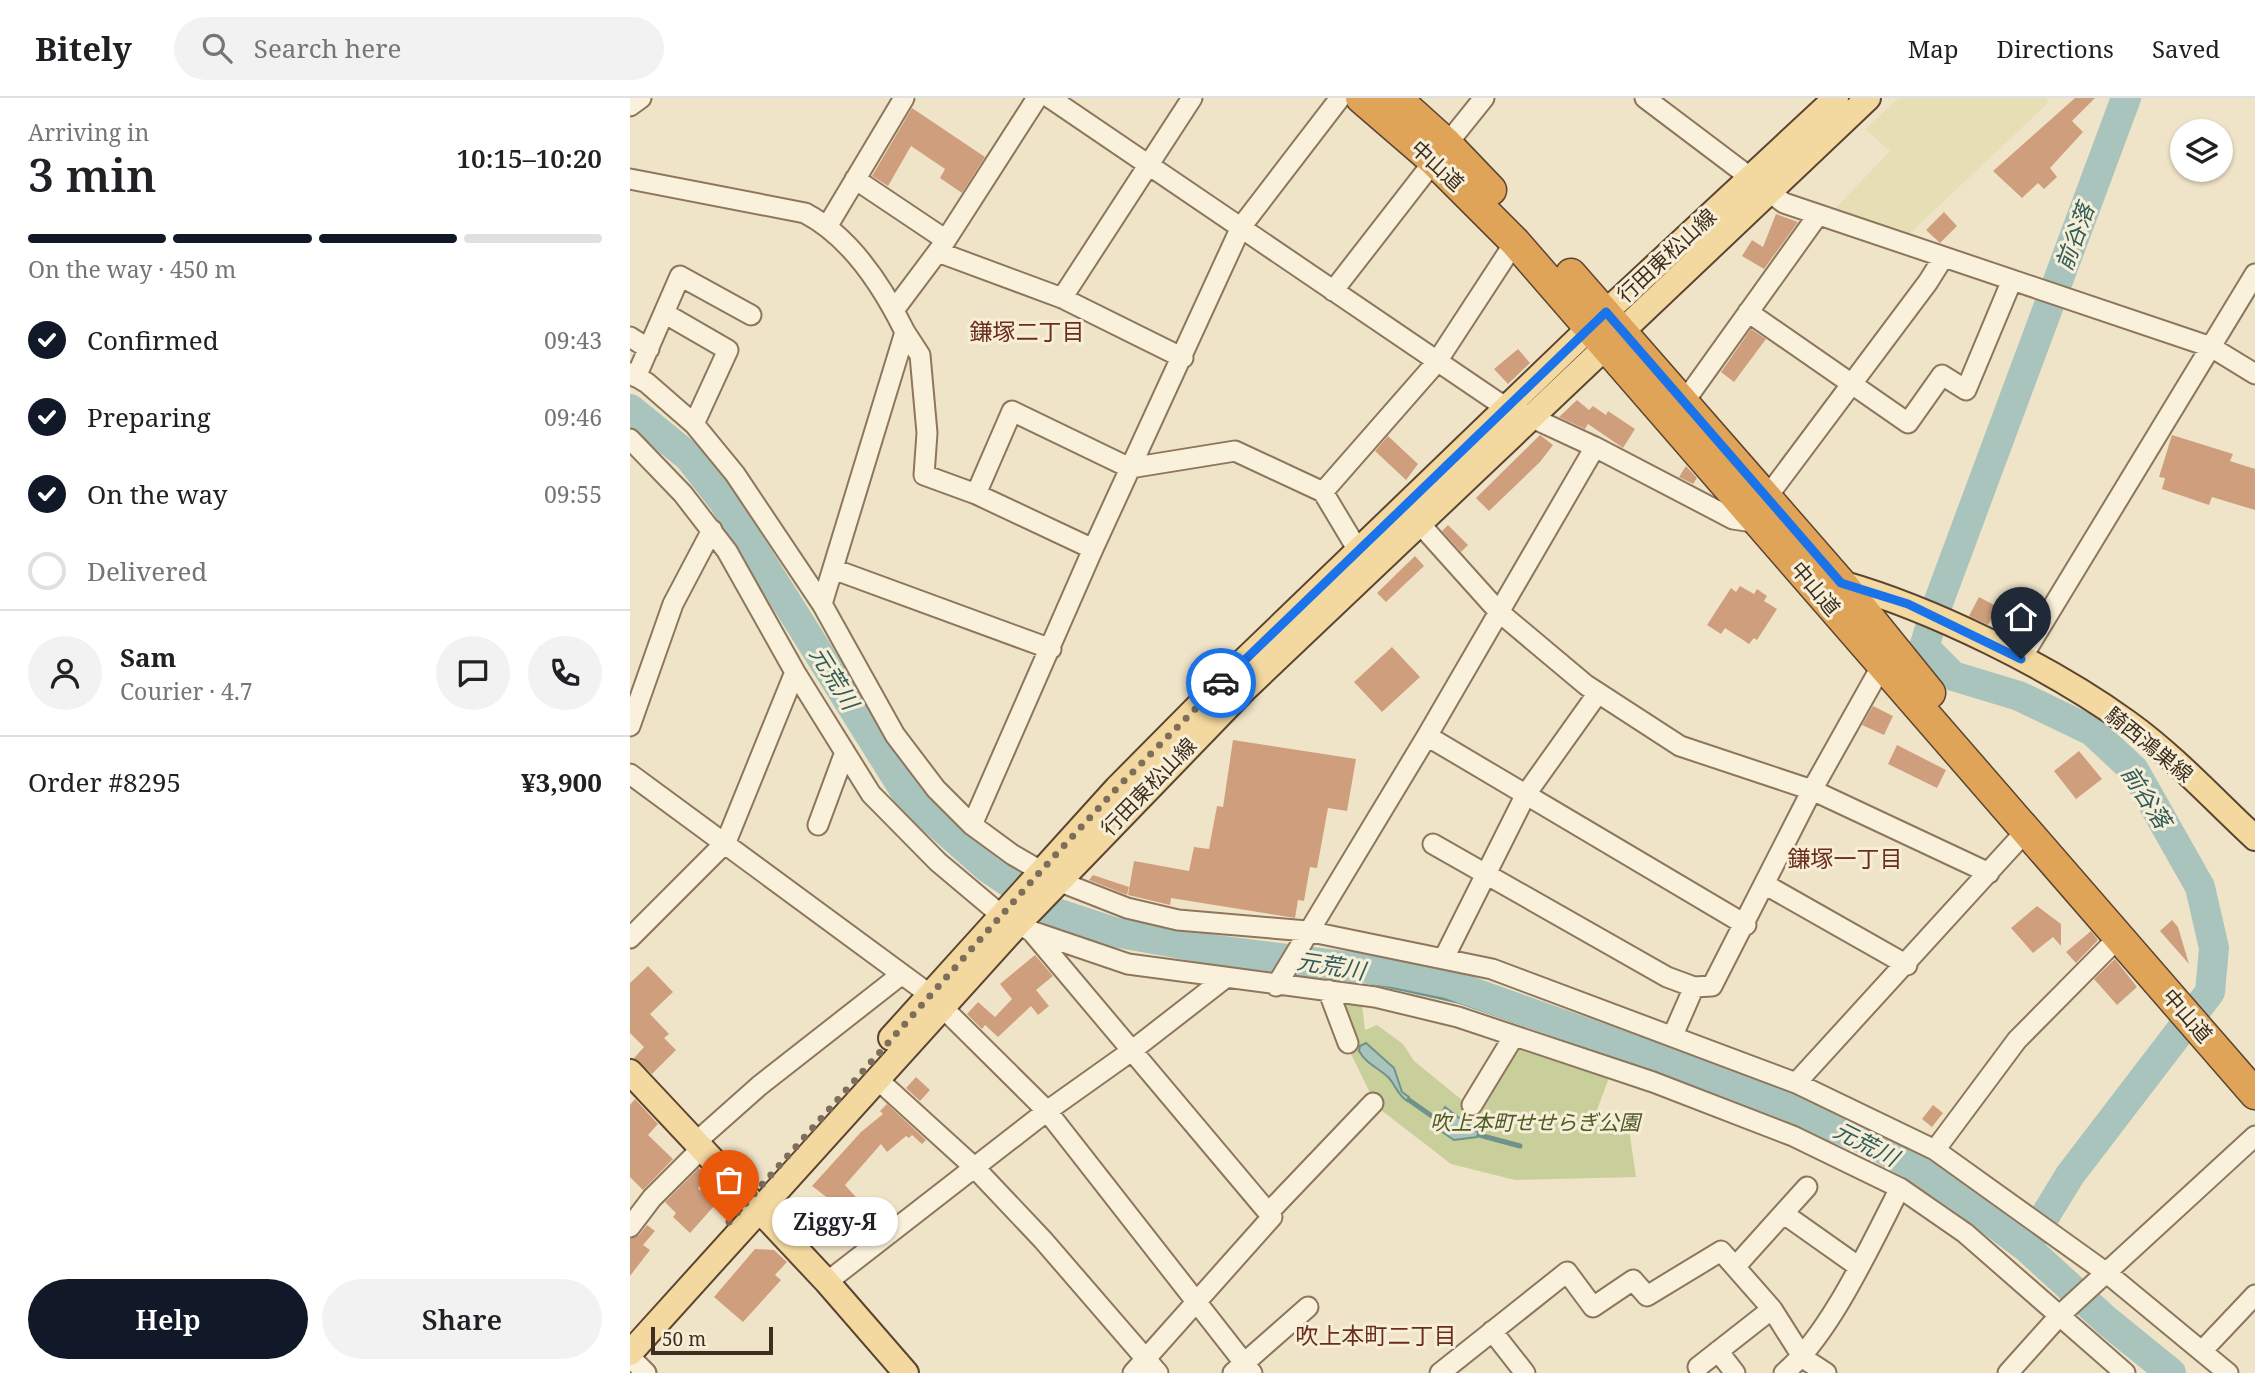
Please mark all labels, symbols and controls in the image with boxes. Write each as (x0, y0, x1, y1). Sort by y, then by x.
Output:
search box (174, 17, 664, 80)
text: Bitely (35, 26, 132, 71)
icon: search (198, 29, 236, 67)
text: Search here (254, 30, 401, 66)
text: Map (1908, 32, 1959, 65)
text: Directions (1997, 32, 2114, 65)
text: Saved (2152, 32, 2220, 65)
text: Arriving in (28, 116, 149, 148)
map controls (2170, 119, 2233, 182)
button: layers (2170, 119, 2233, 182)
street label: 中山道 (1405, 134, 1470, 197)
text: 10:15–10:20 (456, 140, 602, 176)
text: 3 min (28, 143, 156, 205)
water label: 前谷落 (2047, 195, 2102, 275)
street label: 行田東松山線 (1611, 202, 1722, 308)
text: On the way · 450 m (28, 253, 236, 285)
district label: 鎌塚二丁目 (970, 315, 1085, 347)
icon: check (28, 321, 66, 359)
text: Confirmed (87, 322, 219, 358)
text: 09:43 (544, 324, 602, 356)
icon: check (28, 398, 66, 436)
text: Preparing (87, 399, 211, 435)
text: 09:46 (544, 401, 602, 433)
icon: check (28, 475, 66, 513)
text: On the way (87, 476, 227, 512)
text: 09:55 (544, 478, 602, 510)
text: Delivered (87, 553, 207, 589)
street label: 中山道 (1785, 555, 1847, 621)
pin (1991, 587, 2051, 659)
icon: home (2002, 598, 2040, 636)
button: person (28, 636, 102, 710)
button: chat (436, 636, 510, 710)
button: phone (528, 636, 602, 710)
text: Sam (120, 639, 176, 675)
water label: 元荒川 (803, 640, 868, 718)
courier (1186, 648, 1256, 718)
icon: car (1202, 664, 1240, 702)
text: Courier · 4.7 (120, 675, 253, 707)
street label: 騎西鴻巣線 (2100, 700, 2199, 788)
street label: 行田東松山線 (1094, 731, 1202, 841)
water label: 前谷落 (2115, 759, 2181, 837)
text: Order #8295 (28, 764, 181, 800)
text: ¥3,900 (521, 764, 602, 800)
district label: 鎌塚一丁目 (1788, 842, 1903, 874)
water label: 元荒川 (1295, 944, 1371, 987)
street label: 中山道 (2157, 982, 2219, 1048)
park label: 吹上本町せせらぎ公園 (1430, 1108, 1643, 1136)
water label: 元荒川 (1828, 1113, 1907, 1174)
pin (699, 1150, 759, 1222)
icon: bag (710, 1161, 748, 1199)
callout: Ziggy-Я (771, 1198, 897, 1246)
text: Ziggy-Я (793, 1205, 877, 1237)
button: Help (28, 1279, 308, 1359)
button: Share (322, 1279, 602, 1359)
district label: 吹上本町二丁目 (1296, 1319, 1457, 1351)
scale bar (651, 1324, 774, 1356)
text: 50 m (662, 1326, 706, 1352)

